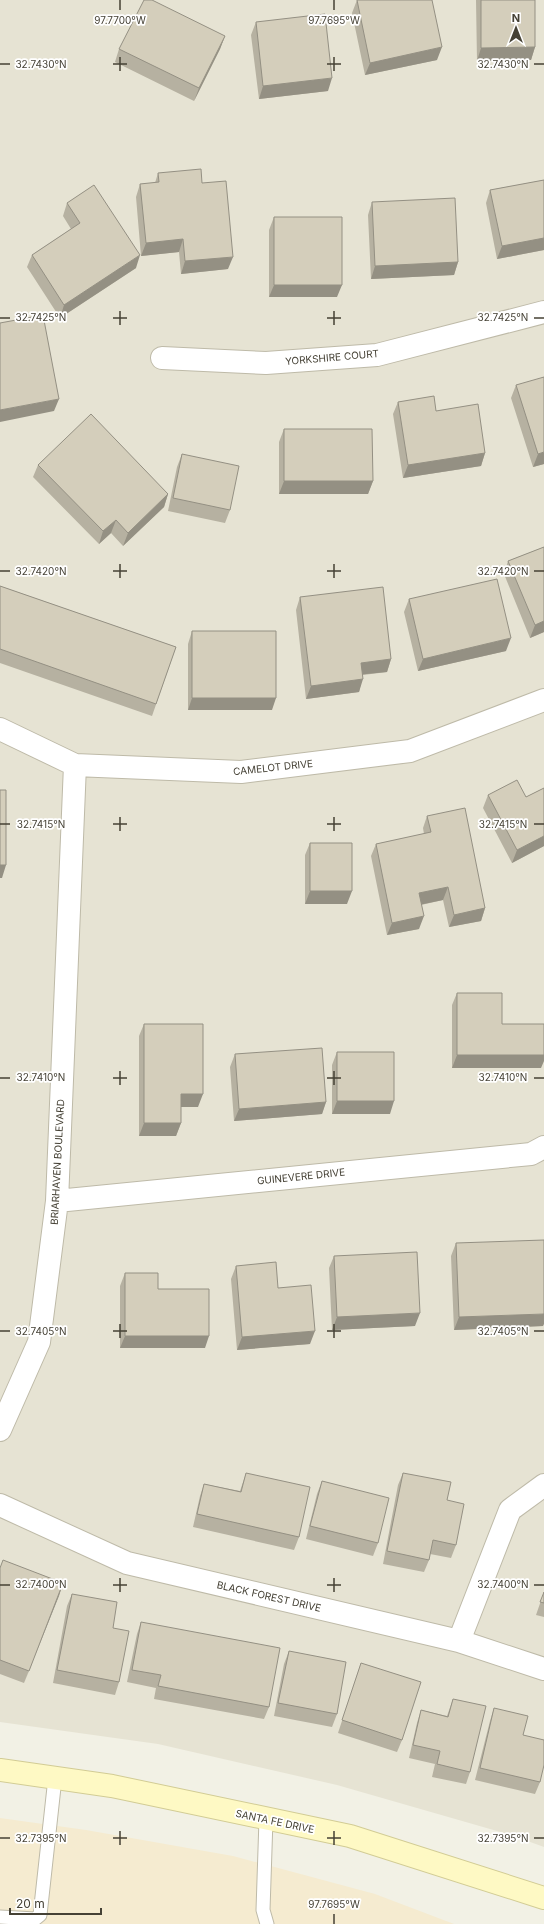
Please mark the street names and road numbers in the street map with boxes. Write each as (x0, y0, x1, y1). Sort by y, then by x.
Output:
street label: YORKSHIRE COURT (285, 347, 379, 367)
street label: CAMELOT DRIVE (232, 757, 314, 777)
street label: BRIARHAVEN BOULEVARD (48, 1099, 66, 1225)
street label: GUINEVERE DRIVE (256, 1165, 346, 1187)
street label: BLACK FOREST DRIVE (216, 1578, 322, 1614)
street label: SANTA FE DRIVE (235, 1807, 315, 1835)

